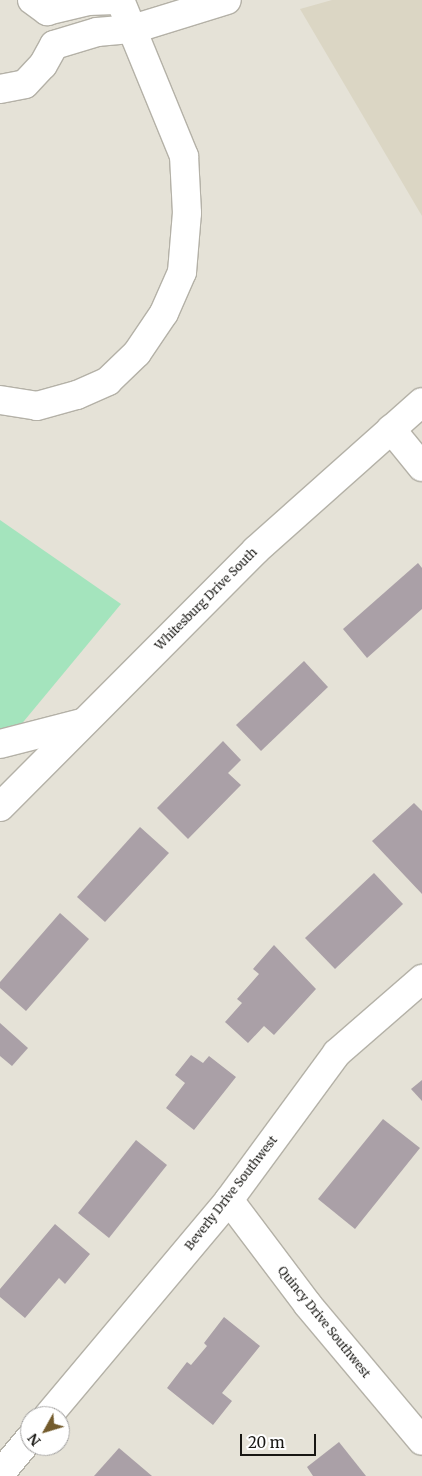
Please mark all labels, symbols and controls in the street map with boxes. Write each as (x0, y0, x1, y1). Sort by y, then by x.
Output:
street label: Whitesburg Drive South (152, 545, 260, 653)
street label: Beverly Drive Southwest (182, 1133, 280, 1253)
street label: Quincy Drive Southwest (275, 1263, 373, 1381)
north arrow (20, 1406, 70, 1456)
scale bar (242, 1424, 318, 1456)
text: N (24, 1430, 45, 1450)
text: 20 m (248, 1433, 285, 1452)

